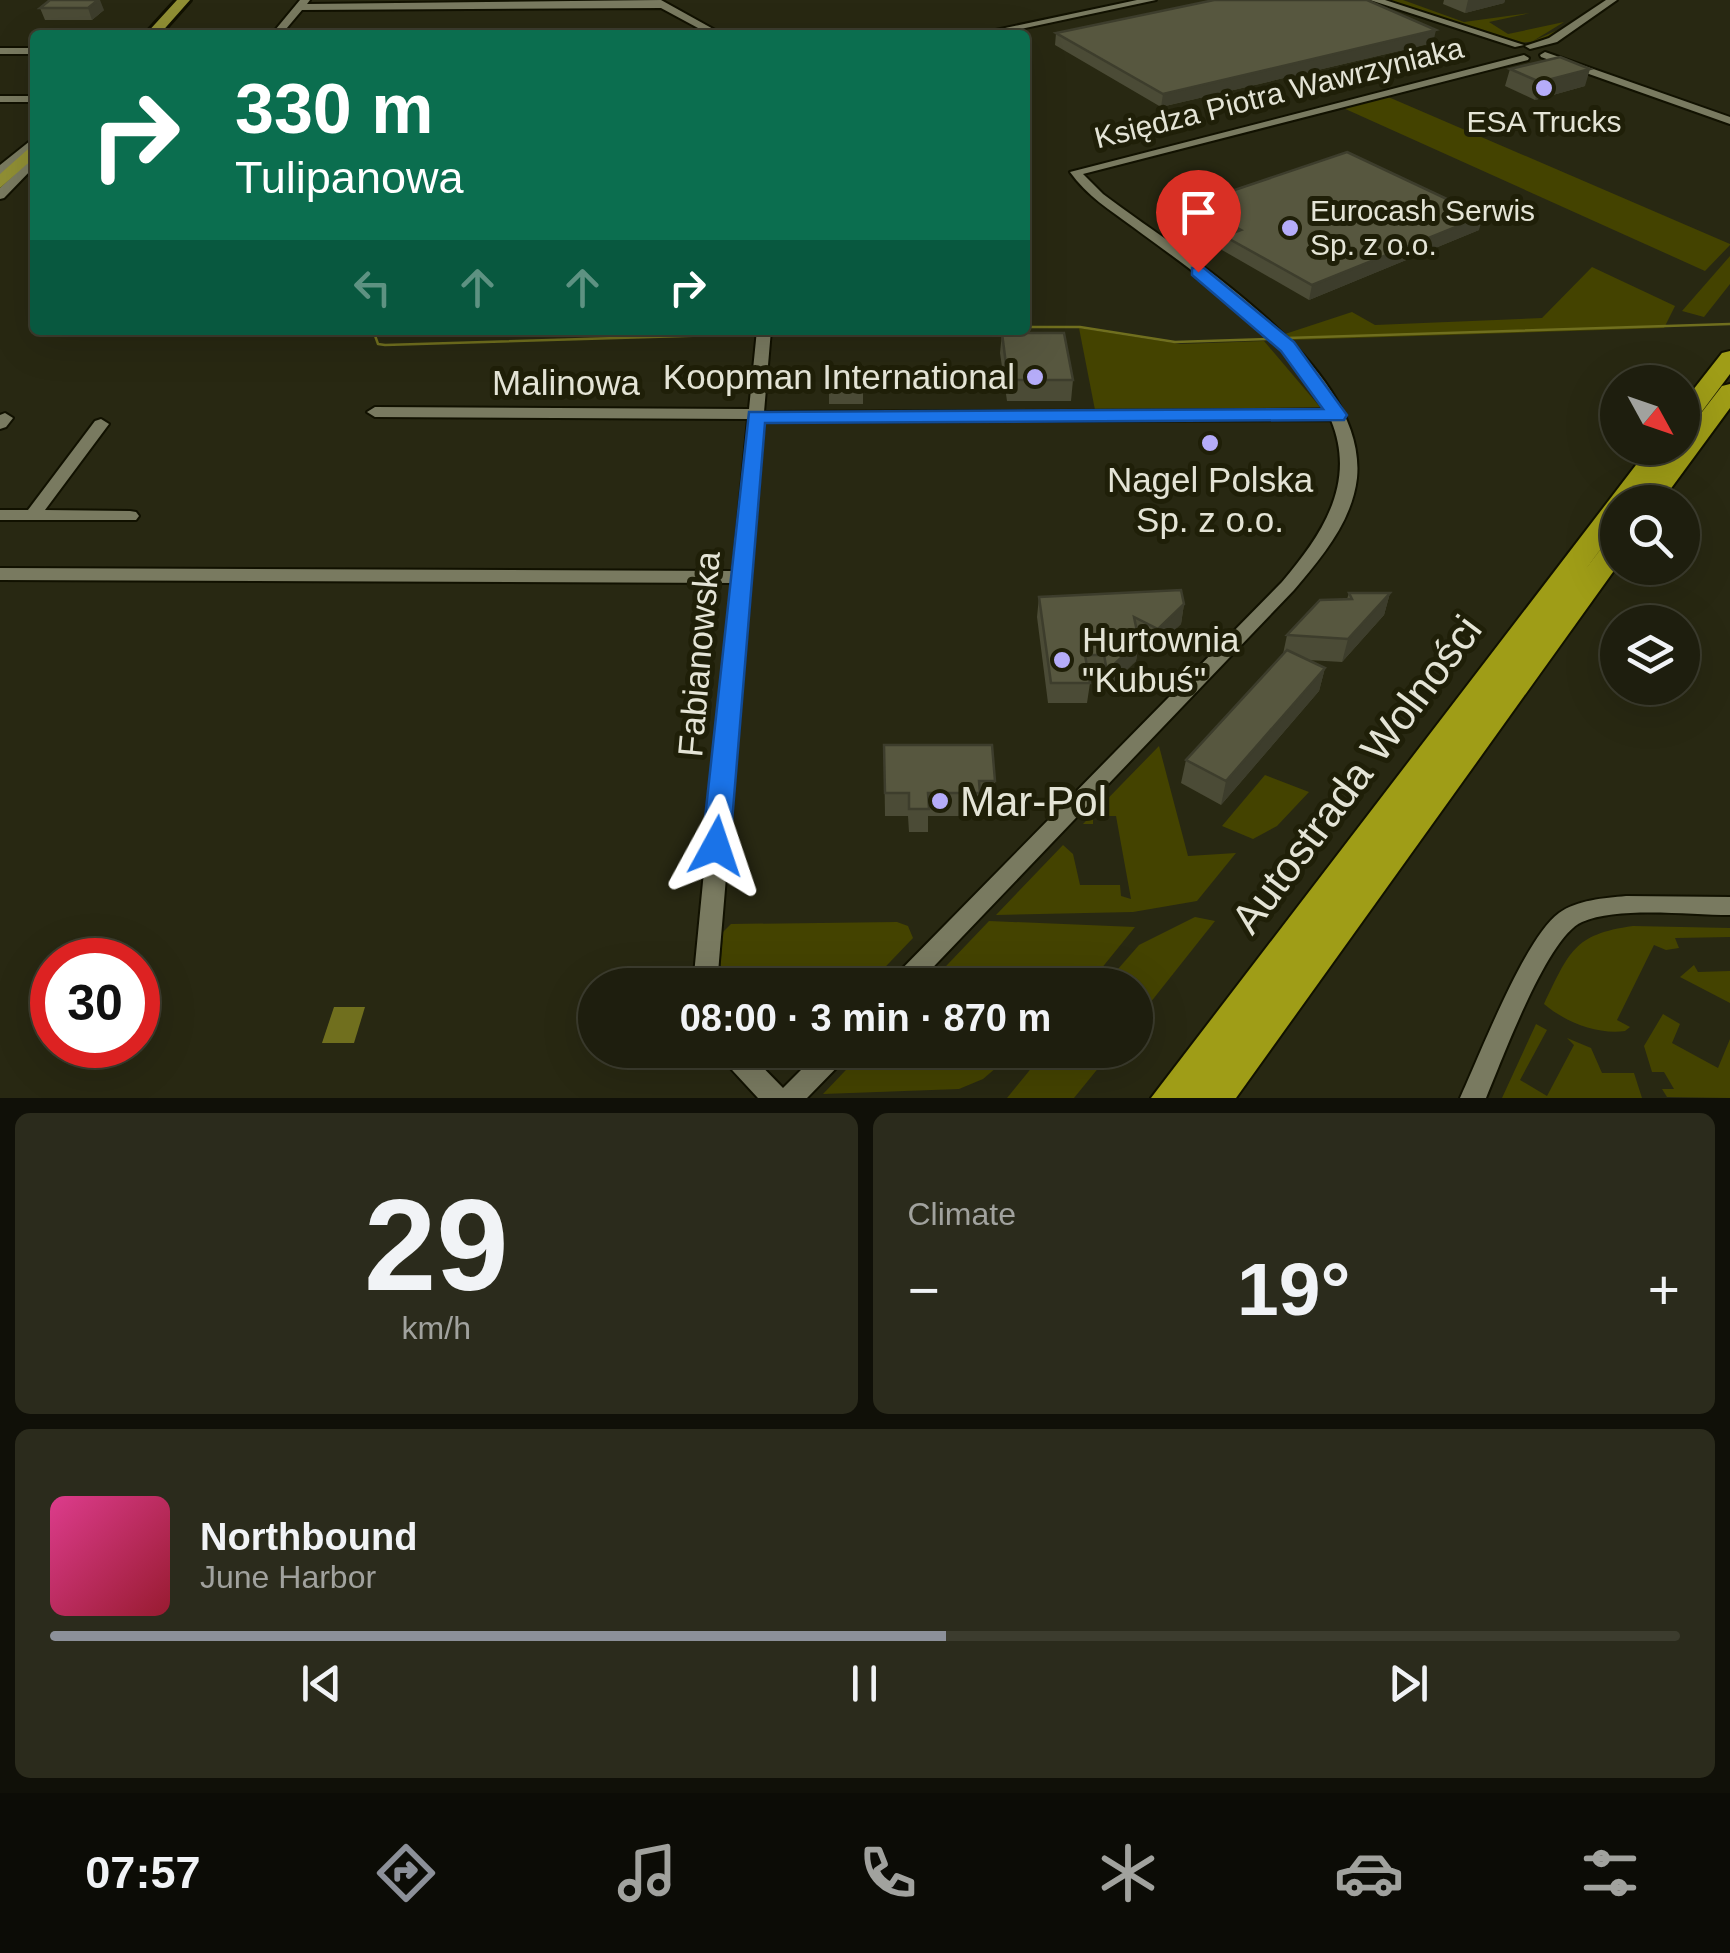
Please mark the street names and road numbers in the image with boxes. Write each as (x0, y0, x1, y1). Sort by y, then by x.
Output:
street label: Księdza Piotra Wawrzyniaka (1091, 31, 1467, 154)
street label: Malinowa (492, 363, 640, 402)
street label: Fabianowska (670, 549, 727, 758)
street label: Autostrada Wolności (1222, 607, 1491, 942)

